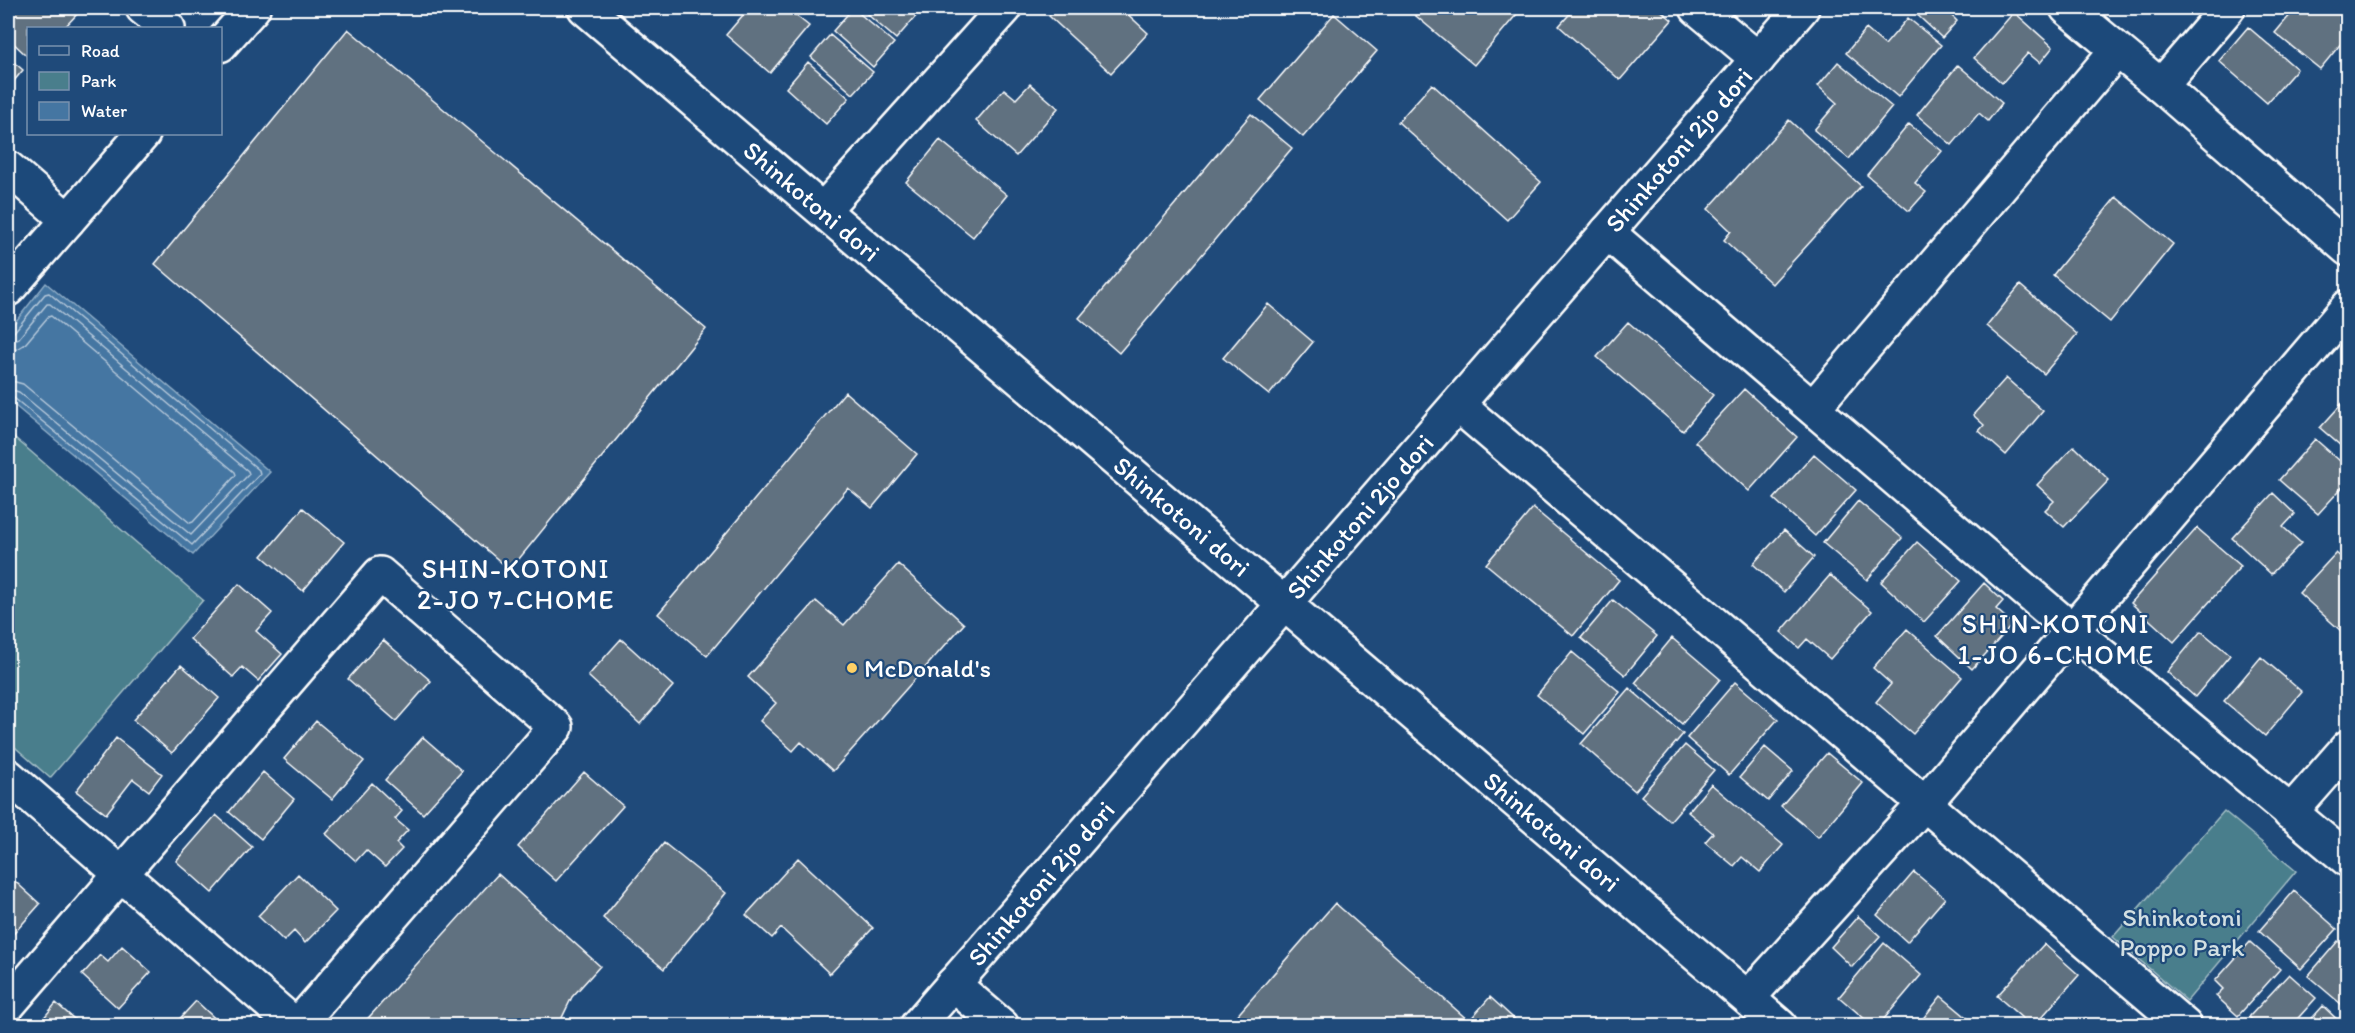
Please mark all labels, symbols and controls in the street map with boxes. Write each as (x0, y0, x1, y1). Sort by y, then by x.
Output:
legend (27, 27, 222, 135)
text: Road (81, 40, 120, 62)
street label: Shinkotoni 2jo dori (1598, 61, 1759, 239)
text: Park (81, 70, 116, 92)
text: Water (81, 100, 127, 122)
street label: Shinkotoni dori (737, 134, 887, 268)
street label: Shinkotoni 2jo dori (1279, 427, 1440, 606)
street label: Shinkotoni dori (1107, 449, 1257, 584)
district label: SHIN-KOTONI 2-JO 7-CHOME (417, 552, 615, 616)
district label: SHIN-KOTONI 1-JO 6-CHOME (1957, 607, 2155, 671)
place label: McDonald's (864, 652, 991, 684)
marker: McDonald's (845, 661, 859, 675)
street label: Shinkotoni dori (1477, 764, 1627, 899)
street label: Shinkotoni 2jo dori (961, 794, 1121, 973)
park label: Shinkotoni Poppo Park (2119, 901, 2245, 963)

